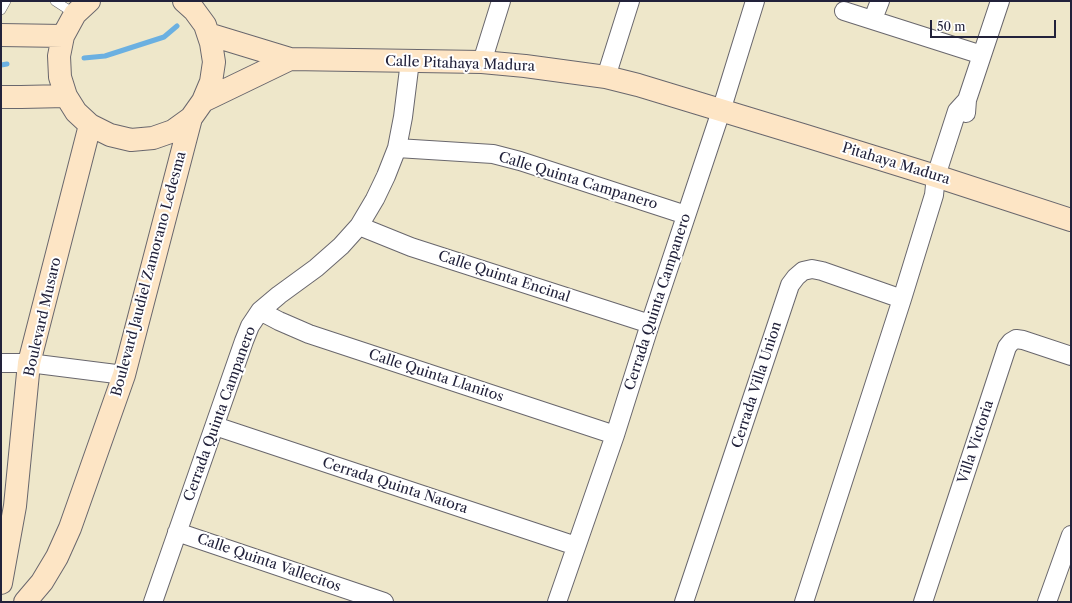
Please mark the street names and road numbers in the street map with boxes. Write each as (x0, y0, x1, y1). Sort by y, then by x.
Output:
street label: Calle Pitahaya Madura (385, 53, 535, 75)
street label: Pitahaya Madura (840, 140, 952, 188)
street label: Calle Quinta Campanero (496, 149, 660, 213)
street label: Boulevard Jaudiel Zamorano Ledesma (108, 150, 190, 398)
street label: Cerrada Quinta Campanero (621, 211, 695, 393)
street label: Calle Quinta Encinal (436, 248, 572, 306)
street label: Boulevard Musaro (21, 256, 65, 378)
street label: Cerrada Villa Union (729, 320, 785, 450)
street label: Cerrada Quinta Campanero (180, 324, 260, 504)
street label: Calle Quinta Llanitos (366, 346, 506, 406)
street label: Villa Victoria (955, 398, 997, 486)
street label: Cerrada Quinta Natora (320, 455, 470, 517)
street label: Calle Quinta Vallecitos (195, 530, 343, 596)

